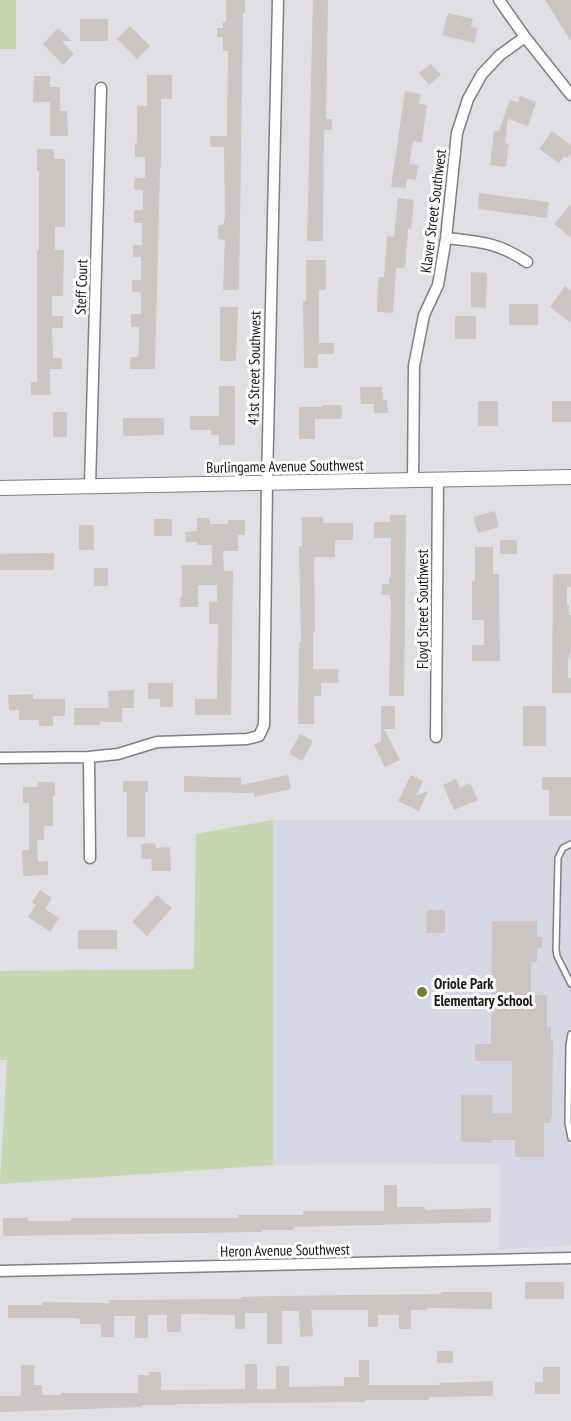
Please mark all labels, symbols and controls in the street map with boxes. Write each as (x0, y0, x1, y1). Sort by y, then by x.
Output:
street label: Klaver Street Southwest (416, 148, 450, 274)
street label: Steff Court (71, 259, 91, 315)
street label: 41st Street Southwest (244, 311, 264, 425)
street label: Burlingame Avenue Southwest (206, 455, 364, 477)
street label: Floyd Street Southwest (413, 549, 432, 669)
place label: Oriole Park Elementary School (434, 974, 533, 1010)
marker: Oriole Park Elementary School (415, 985, 429, 999)
street label: Heron Avenue Southwest (220, 1239, 350, 1261)

